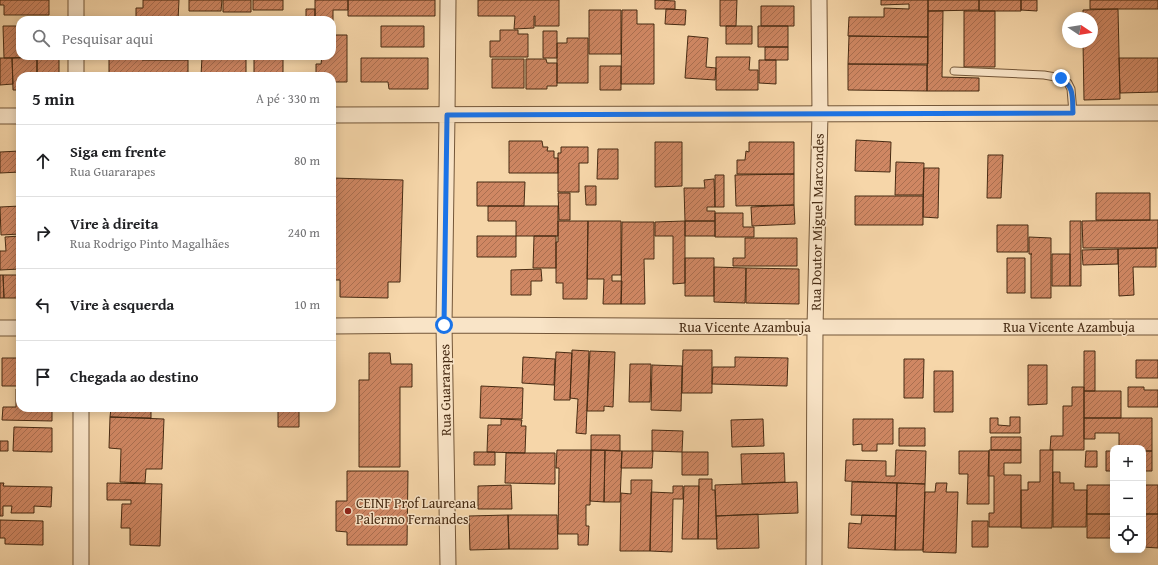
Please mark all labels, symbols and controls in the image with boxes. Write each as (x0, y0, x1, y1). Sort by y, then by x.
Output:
north arrow (1062, 12, 1098, 48)
search box (16, 16, 336, 60)
icon: search (30, 27, 52, 49)
text: Pesquisar aqui (62, 28, 153, 49)
route end (1052, 69, 1070, 87)
text: 5 min (32, 86, 74, 111)
text: A pé · 330 m (256, 89, 320, 108)
street label: Rua Doutor Miguel Marcondes (805, 133, 829, 311)
text: Siga em frente (70, 141, 166, 162)
icon: ahead (32, 150, 54, 172)
text: 80 m (294, 151, 320, 170)
text: Rua Guararapes (70, 162, 155, 181)
text: Vire à direita (70, 213, 158, 234)
icon: right (32, 222, 54, 244)
text: 240 m (288, 223, 320, 242)
text: Rua Rodrigo Pinto Magalhães (70, 234, 229, 253)
icon: left (32, 294, 54, 316)
text: Vire à esquerda (70, 294, 174, 315)
text: 10 m (294, 295, 320, 314)
route start (435, 316, 453, 334)
street label: Rua Vicente Azambuja (679, 317, 811, 337)
street label: Rua Vicente Azambuja (1003, 317, 1135, 337)
street label: Rua Guararapes (434, 344, 456, 436)
icon: arrive (32, 366, 54, 388)
text: Chegada ao destino (70, 366, 198, 387)
map controls (1110, 445, 1146, 553)
button: + (1110, 445, 1146, 481)
button: − (1110, 481, 1146, 517)
place label: CEINF Prof Laureana Palermo Fernandes (356, 493, 476, 529)
marker: CEINF Prof Laureana Palermo Fernandes (343, 506, 353, 516)
button: locate (1110, 517, 1146, 553)

